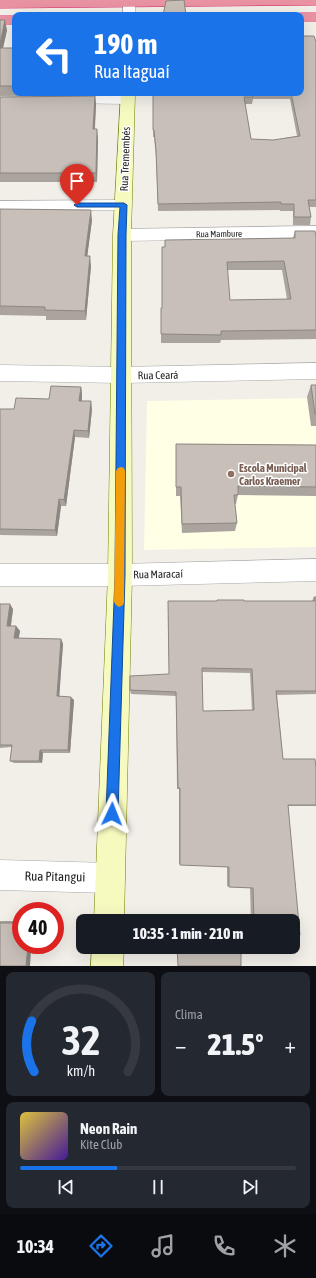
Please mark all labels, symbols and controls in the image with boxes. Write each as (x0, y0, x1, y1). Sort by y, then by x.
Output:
icon: left (28, 28, 80, 80)
text: 190 m (94, 28, 157, 60)
text: Rua Itaguaí (94, 61, 170, 82)
street label: Rua Tremembés (118, 126, 132, 192)
pin (60, 164, 94, 205)
icon: arrive (66, 170, 88, 192)
street label: Rua Mambure (196, 229, 242, 239)
street label: Rua Ceará (138, 369, 178, 381)
place label: Escola Municipal Carlos Kraemer (239, 462, 308, 487)
marker: Escola Municipal Carlos Kraemer (226, 469, 236, 479)
street label: Rua Maracaí (133, 568, 183, 580)
position arrow (91, 793, 133, 835)
street label: Rua Pitangui (25, 868, 85, 885)
speed limit sign: 40 (12, 902, 64, 954)
text: 10:35 · 1 min · 210 m (133, 925, 243, 942)
text: Clima (175, 1007, 203, 1022)
text: 32 (61, 1016, 100, 1064)
text: 21.5° (208, 1027, 263, 1061)
text: − (175, 1032, 186, 1058)
text: + (285, 1032, 296, 1058)
text: km/h (66, 1063, 95, 1079)
text: Neon Rain (80, 1120, 137, 1137)
text: Kite Club (80, 1137, 122, 1152)
icon: previous (55, 1176, 77, 1198)
icon: pause (147, 1176, 169, 1198)
icon: next (239, 1176, 261, 1198)
icon: directions (87, 1232, 115, 1260)
icon: music (149, 1232, 177, 1260)
icon: phone (210, 1232, 238, 1260)
icon: climate (271, 1232, 299, 1260)
text: 10:34 (17, 1236, 54, 1257)

